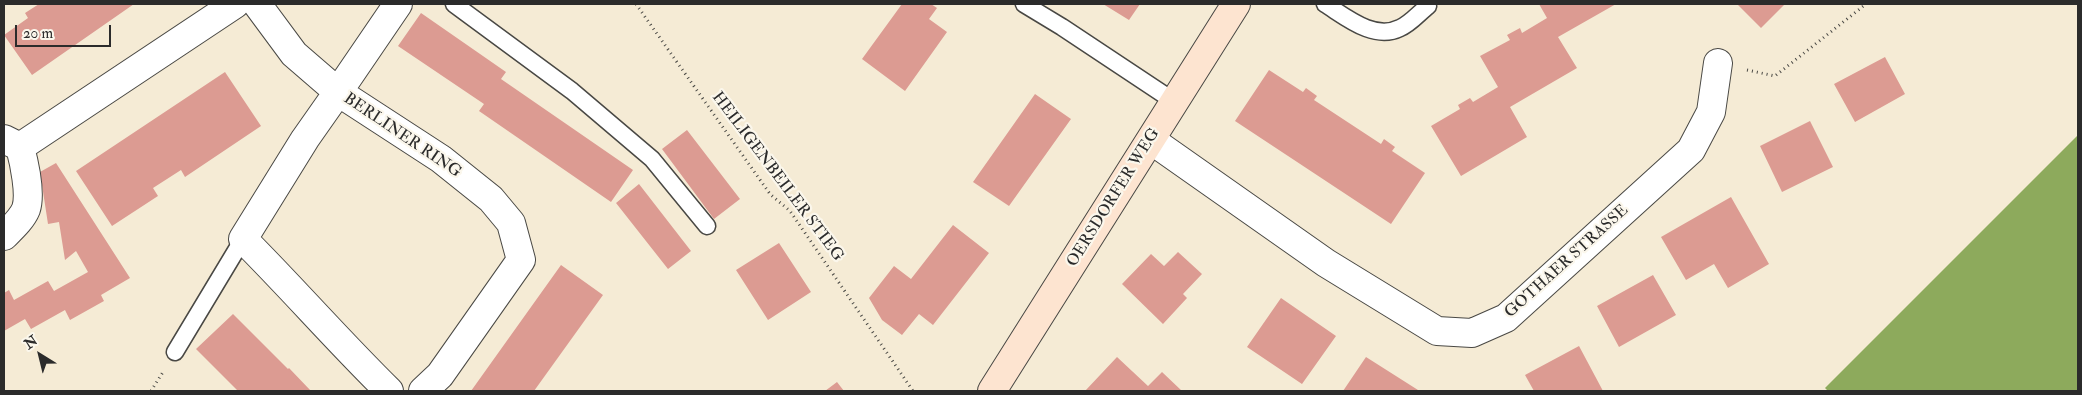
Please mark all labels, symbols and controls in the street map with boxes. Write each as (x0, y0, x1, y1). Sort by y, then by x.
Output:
scale bar (18, 15, 114, 47)
text: 20 m (23, 24, 53, 43)
street label: HEILIGENBEILER STIEG (707, 89, 847, 265)
street label: BERLINER RING (340, 90, 464, 182)
street label: OERSDORFER WEG (1064, 125, 1164, 271)
street label: GOTHAER STRASSE (1501, 201, 1633, 323)
north arrow (15, 330, 65, 380)
text: N (21, 332, 41, 353)

